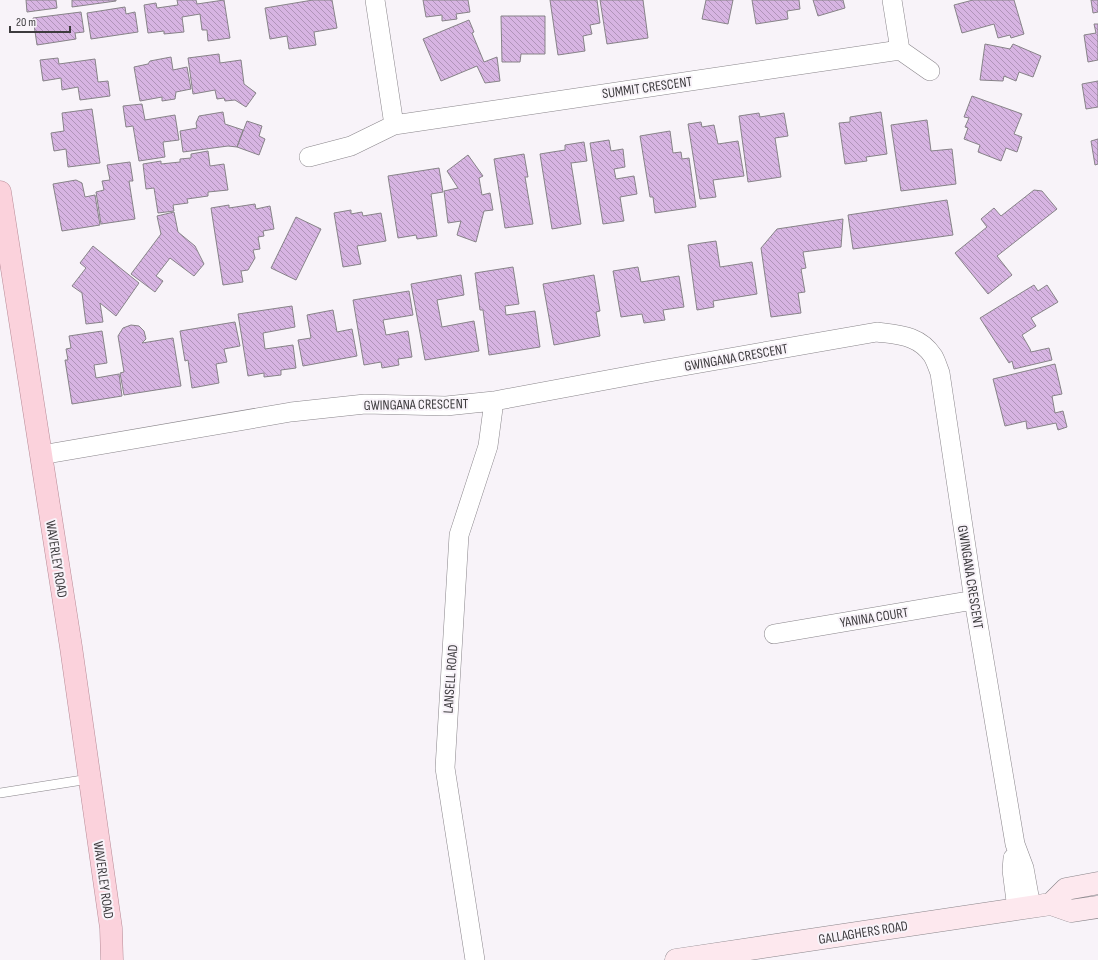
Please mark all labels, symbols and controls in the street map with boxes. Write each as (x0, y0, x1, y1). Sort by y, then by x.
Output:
scale bar (10, 8, 70, 34)
text: 20 m (16, 15, 36, 30)
street label: SUMMIT CRESCENT (601, 73, 693, 102)
street label: GWINGANA CRESCENT (683, 340, 789, 375)
street label: GWINGANA CRESCENT (364, 395, 469, 414)
street label: WAVERLEY ROAD (42, 519, 71, 599)
street label: GWINGANA CRESCENT (954, 524, 987, 630)
street label: YANINA COURT (839, 604, 910, 631)
street label: LANSELL ROAD (440, 644, 461, 714)
street label: WAVERLEY ROAD (90, 840, 117, 920)
street label: GALLAGHERS ROAD (817, 917, 909, 948)

